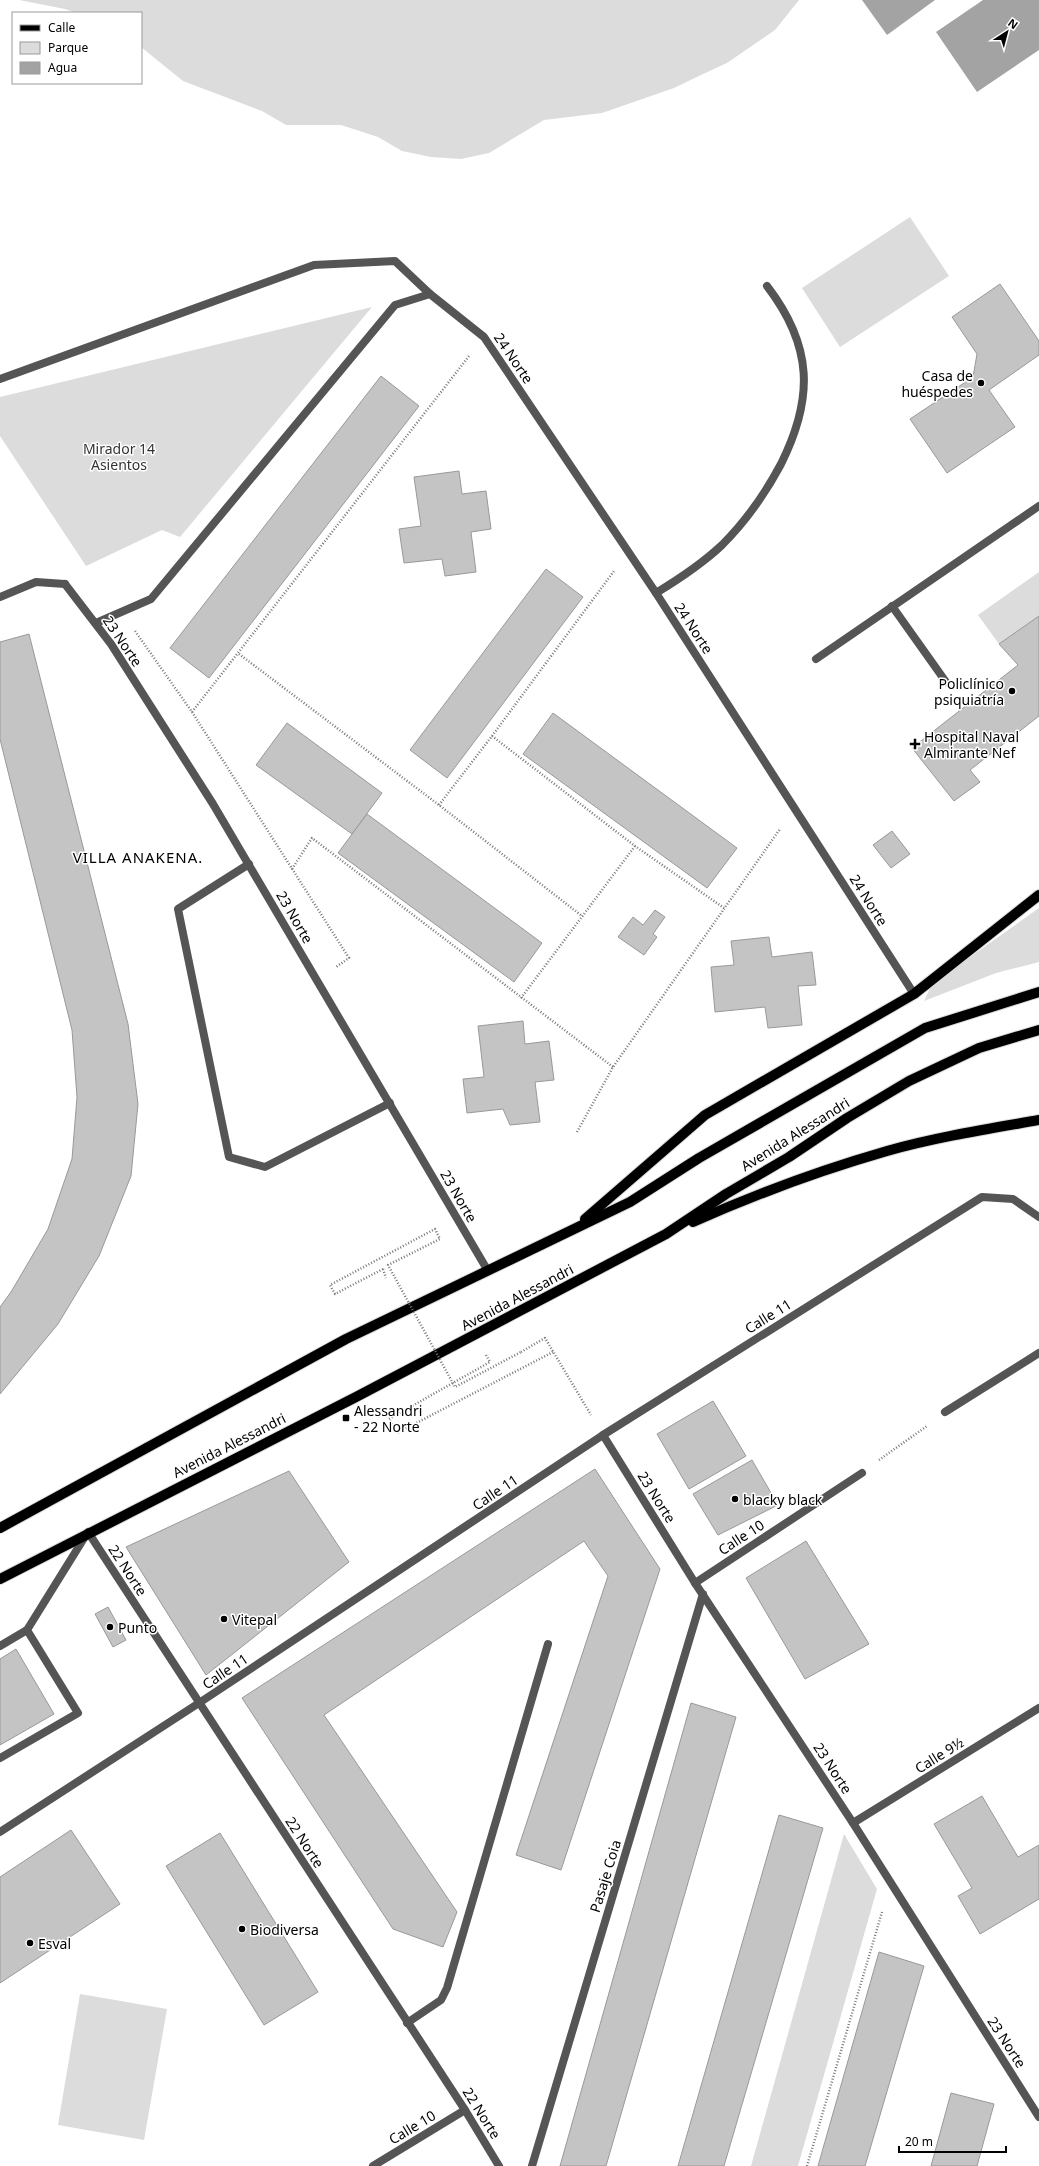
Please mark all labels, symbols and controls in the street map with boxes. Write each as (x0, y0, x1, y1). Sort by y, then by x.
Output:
legend (12, 12, 142, 84)
north arrow (987, 12, 1027, 52)
text: N (1005, 15, 1021, 32)
text: Calle (48, 19, 76, 36)
text: Parque (48, 39, 89, 56)
text: Agua (48, 59, 77, 76)
street label: 24 Norte (490, 329, 538, 387)
place label: Casa de huéspedes (901, 366, 973, 401)
marker: Casa de huéspedes (976, 378, 986, 388)
park label: Mirador 14 Asientos (83, 439, 155, 474)
street label: 24 Norte (670, 599, 718, 657)
street label: 23 Norte (99, 612, 147, 670)
place label: Policlínico psiquiatría (934, 674, 1004, 709)
marker: Policlínico psiquiatría (1007, 686, 1017, 696)
place label: Hospital Naval Almirante Nef (924, 727, 1019, 762)
marker: Hospital Naval Almirante Nef (909, 738, 921, 750)
district label: VILLA ANAKENA. (73, 847, 203, 867)
street label: 24 Norte (846, 871, 892, 930)
street label: 23 Norte (272, 887, 318, 947)
street label: Avenida Alessandri (737, 1093, 853, 1175)
street label: 23 Norte (436, 1166, 482, 1226)
street label: Avenida Alessandri (457, 1259, 577, 1335)
street label: Calle 11 (741, 1294, 795, 1338)
place label: Alessandri - 22 Norte (354, 1401, 422, 1436)
street label: Avenida Alessandri (169, 1408, 289, 1482)
marker: Alessandri - 22 Norte (341, 1413, 351, 1423)
street label: 23 Norte (634, 1468, 680, 1527)
street label: Calle 11 (468, 1470, 522, 1514)
place label: blacky black (743, 1490, 823, 1509)
marker: blacky black (730, 1494, 740, 1504)
street label: Calle 10 (714, 1515, 768, 1559)
street label: 22 Norte (104, 1541, 152, 1599)
place label: Vitepal (232, 1610, 277, 1629)
marker: Vitepal (219, 1614, 229, 1624)
place label: Punto (118, 1618, 157, 1637)
marker: Punto (105, 1622, 115, 1632)
street label: Calle 11 (198, 1649, 252, 1693)
street label: Calle 9½ (911, 1732, 967, 1777)
street label: 23 Norte (809, 1739, 857, 1797)
street label: 22 Norte (281, 1813, 329, 1871)
street label: Pasaje Coia (585, 1837, 625, 1915)
place label: Biodiversa (250, 1920, 319, 1939)
marker: Biodiversa (237, 1924, 247, 1934)
place label: Esval (38, 1934, 71, 1953)
marker: Esval (25, 1938, 35, 1948)
street label: 23 Norte (983, 2013, 1031, 2071)
street label: 22 Norte (459, 2084, 505, 2143)
street label: Calle 10 (385, 2106, 439, 2148)
scale bar (899, 2128, 1006, 2154)
text: 20 m (905, 2133, 933, 2150)

